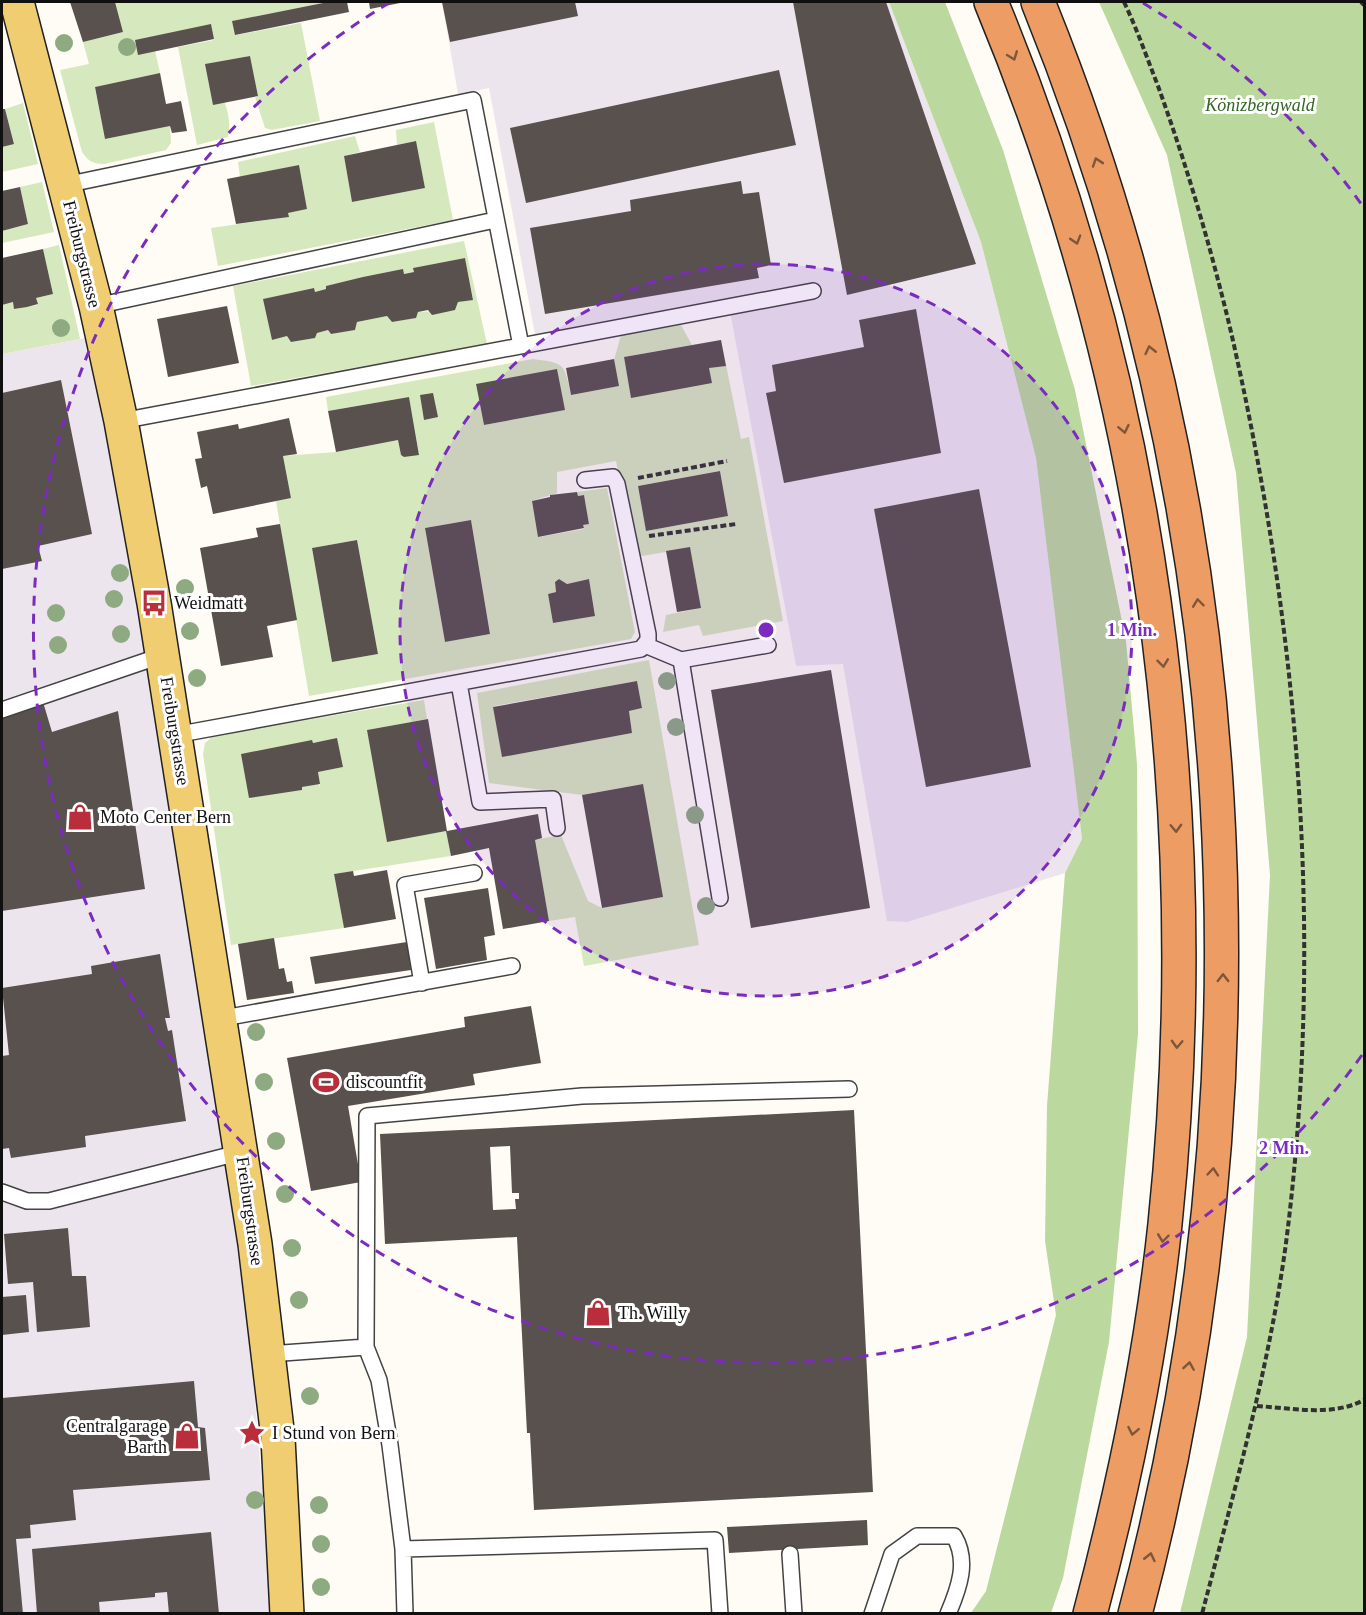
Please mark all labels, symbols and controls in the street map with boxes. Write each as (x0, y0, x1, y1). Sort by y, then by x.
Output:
one-way arrow (1005, 50, 1018, 61)
park label: Könizbergwald (1204, 95, 1316, 115)
one-way arrow (1091, 157, 1104, 168)
street label: Freiburgstrasse (59, 198, 105, 310)
one-way arrow (1068, 234, 1081, 245)
one-way arrow (1145, 345, 1158, 355)
one-way arrow (1117, 424, 1130, 434)
bus stop icon: Weidmatt (139, 588, 169, 618)
place label: Weidmatt (174, 593, 244, 613)
one-way arrow (1193, 598, 1205, 607)
centre of rings (756, 620, 776, 640)
text: 1 Min. (1107, 620, 1157, 640)
one-way arrow (1156, 658, 1168, 668)
street label: Freiburgstrasse (157, 675, 193, 787)
shop icon: Moto Center Bern (65, 802, 95, 832)
place label: Moto Center Bern (100, 807, 231, 827)
one-way arrow (1170, 823, 1183, 832)
one-way arrow (1217, 973, 1229, 982)
one-way arrow (1171, 1039, 1184, 1048)
sports icon: discountfit (311, 1067, 341, 1097)
place label: discountfit (346, 1072, 423, 1092)
text: 2 Min. (1259, 1138, 1309, 1158)
street label: Freiburgstrasse (232, 1155, 268, 1267)
one-way arrow (1206, 1168, 1219, 1177)
one-way arrow (1157, 1234, 1169, 1243)
shop icon: Th. Willy (583, 1298, 613, 1328)
place label: Th. Willy (618, 1303, 687, 1323)
one-way arrow (1182, 1361, 1194, 1370)
place label: Centralgarage Barth (66, 1416, 167, 1457)
place icon: I Stund von Bern (237, 1418, 267, 1448)
shop icon: Centralgarage Barth (172, 1421, 202, 1451)
place label: I Stund von Bern (272, 1423, 396, 1443)
one-way arrow (1127, 1426, 1140, 1436)
one-way arrow (1142, 1552, 1155, 1562)

